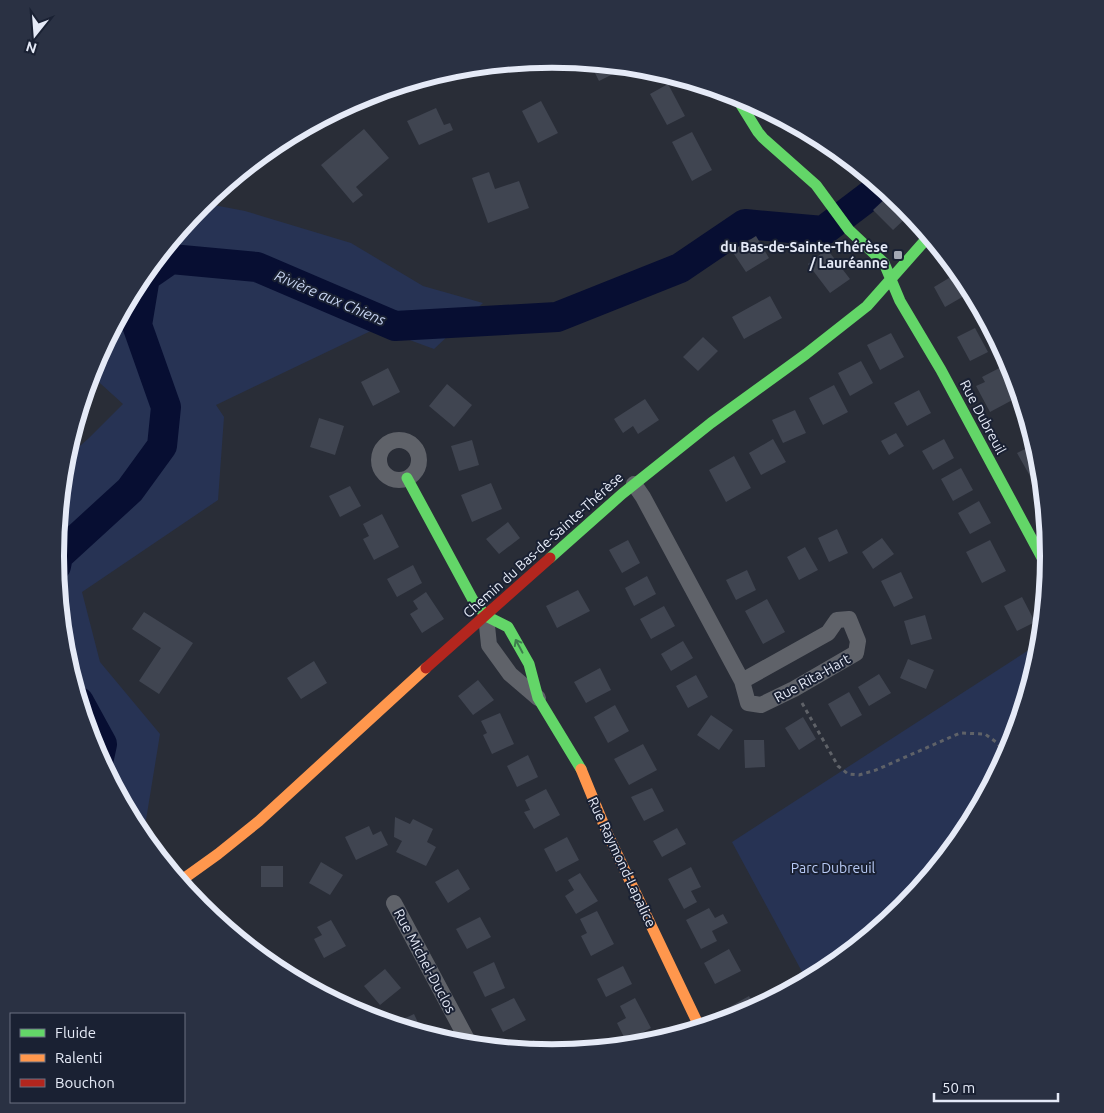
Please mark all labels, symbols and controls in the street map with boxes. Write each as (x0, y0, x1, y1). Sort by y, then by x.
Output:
north arrow (10, 10, 60, 60)
text: N (24, 38, 39, 57)
place label: du Bas-de-Sainte-Thérèse / Lauréanne (720, 239, 888, 271)
marker: du Bas-de-Sainte-Thérèse / Lauréanne (892, 249, 904, 261)
water label: Rivière aux Chiens (272, 267, 389, 329)
street label: Rue Dubreuil (957, 377, 1009, 457)
street label: Chemin du Bas-de-Sainte-Thérèse (460, 469, 626, 621)
one-way arrow (514, 638, 524, 653)
street label: Rue Rita-Hart (771, 650, 853, 705)
street label: Rue Raymond-Lapalice (585, 794, 659, 930)
park label: Parc Dubreuil (791, 860, 876, 876)
street label: Rue Michel-Duclos (391, 906, 459, 1016)
legend (10, 1013, 185, 1103)
text: Fluide (55, 1024, 96, 1041)
text: Ralenti (55, 1049, 102, 1066)
scale bar (934, 1070, 1058, 1102)
text: Bouchon (55, 1074, 115, 1091)
text: 50 m (942, 1079, 975, 1096)

